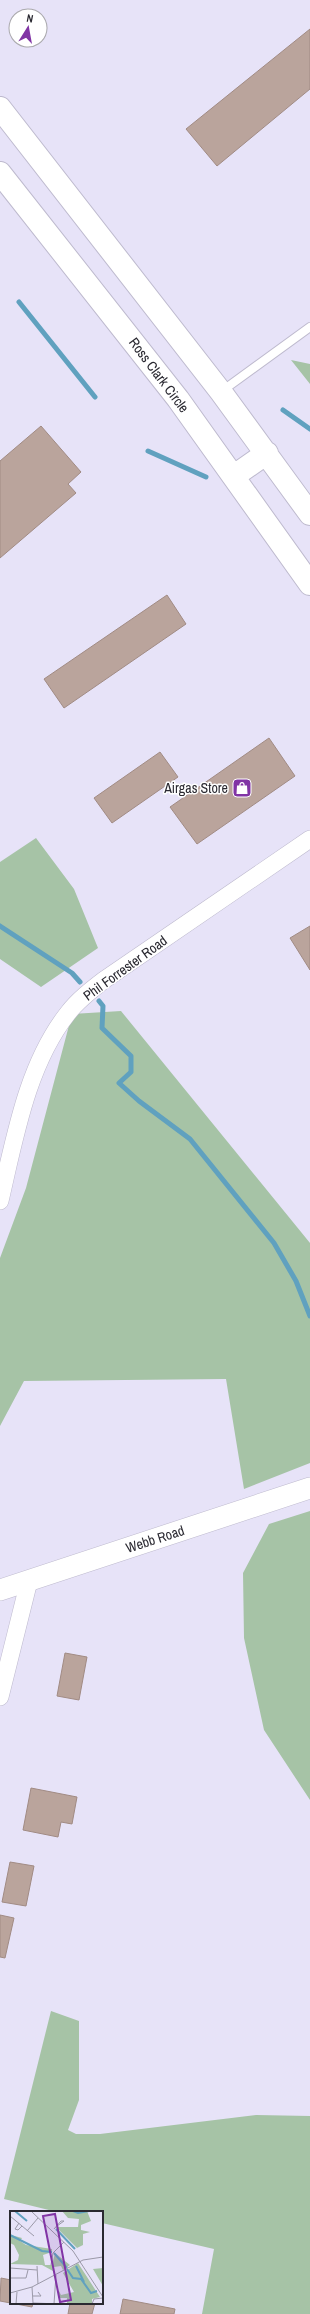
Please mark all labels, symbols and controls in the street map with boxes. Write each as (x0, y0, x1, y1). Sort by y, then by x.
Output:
north arrow (8, 8, 48, 48)
text: N (25, 11, 34, 26)
street label: Ross Clark Circle (125, 334, 193, 416)
shop icon: Airgas Store (231, 777, 253, 799)
place label: Airgas Store (163, 779, 228, 797)
street label: Phil Forrester Road (79, 931, 171, 1005)
street label: Webb Road (123, 1521, 187, 1557)
inset map (10, 2211, 103, 2304)

